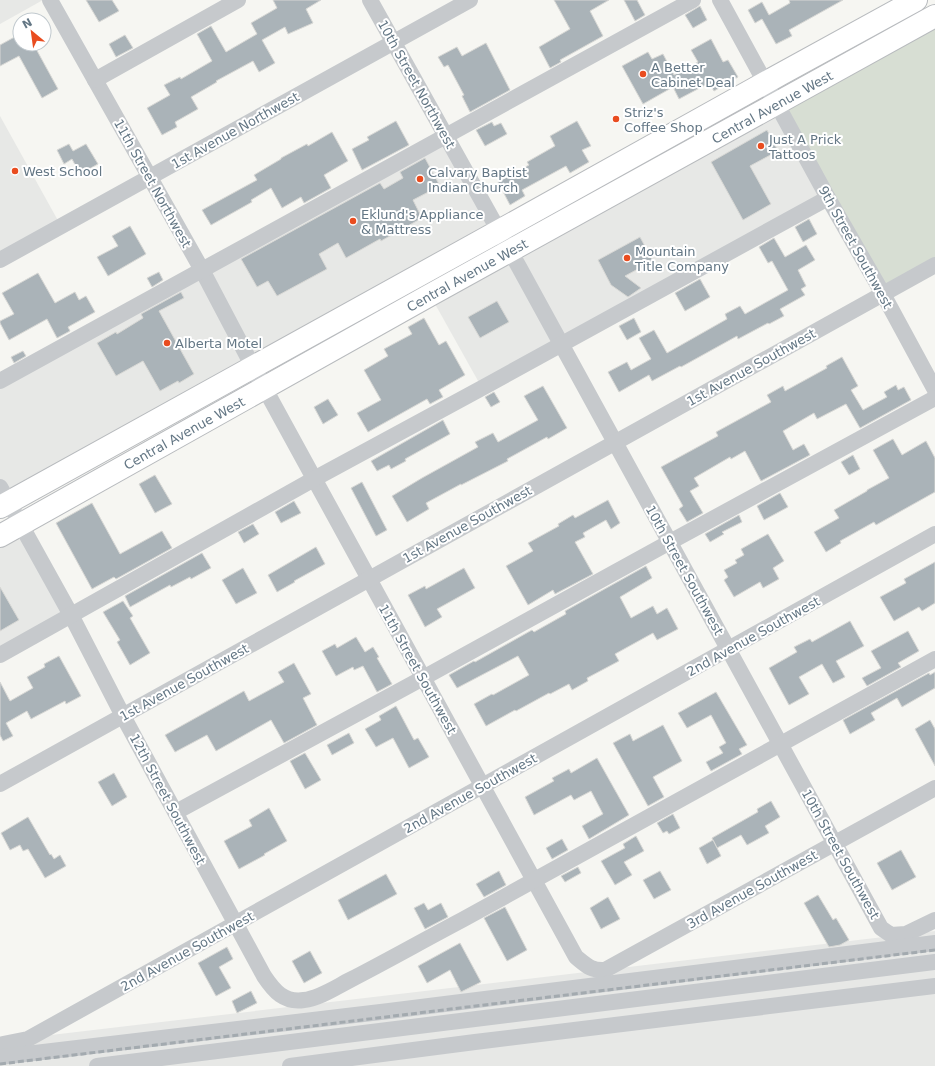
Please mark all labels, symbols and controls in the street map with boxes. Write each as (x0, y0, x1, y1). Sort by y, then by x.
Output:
north arrow (12, 12, 52, 52)
text: N (20, 16, 35, 32)
street label: 10th Street Northwest (375, 17, 458, 151)
place label: A Better Cabinet Deal (651, 60, 735, 90)
street label: Central Avenue West (709, 68, 835, 147)
marker: A Better Cabinet Deal (638, 69, 648, 79)
street label: 1st Avenue Northwest (169, 89, 302, 172)
place label: Striz's Coffee Shop (624, 105, 703, 135)
marker: Striz's Coffee Shop (611, 114, 621, 124)
street label: 11th Street Northwest (111, 116, 194, 250)
place label: Just A Prick Tattoos (768, 132, 842, 162)
marker: Just A Prick Tattoos (756, 141, 766, 151)
place label: West School (23, 164, 102, 179)
place label: Calvary Baptist Indian Church (428, 165, 527, 195)
marker: West School (10, 166, 20, 176)
marker: Calvary Baptist Indian Church (415, 174, 425, 184)
street label: 9th Street Southwest (816, 183, 895, 311)
place label: Eklund's Appliance & Mattress (361, 207, 484, 237)
marker: Eklund's Appliance & Mattress (348, 216, 358, 226)
street label: Central Avenue West (404, 236, 530, 315)
place label: Mountain Title Company (634, 244, 729, 274)
marker: Mountain Title Company (622, 253, 632, 263)
street label: 1st Avenue Southwest (684, 326, 818, 409)
place label: Alberta Motel (175, 336, 262, 351)
marker: Alberta Motel (162, 338, 172, 348)
street label: Central Avenue West (121, 394, 247, 473)
street label: 1st Avenue Southwest (400, 483, 534, 566)
street label: 10th Street Southwest (643, 503, 726, 638)
street label: 2nd Avenue Southwest (684, 594, 822, 679)
street label: 11th Street Southwest (376, 602, 459, 737)
street label: 1st Avenue Southwest (117, 641, 251, 724)
street label: 12th Street Southwest (127, 731, 208, 867)
street label: 2nd Avenue Southwest (401, 751, 539, 836)
street label: 10th Street Southwest (799, 787, 882, 922)
street label: 3rd Avenue Southwest (685, 847, 820, 932)
street label: 2nd Avenue Southwest (118, 909, 256, 994)

